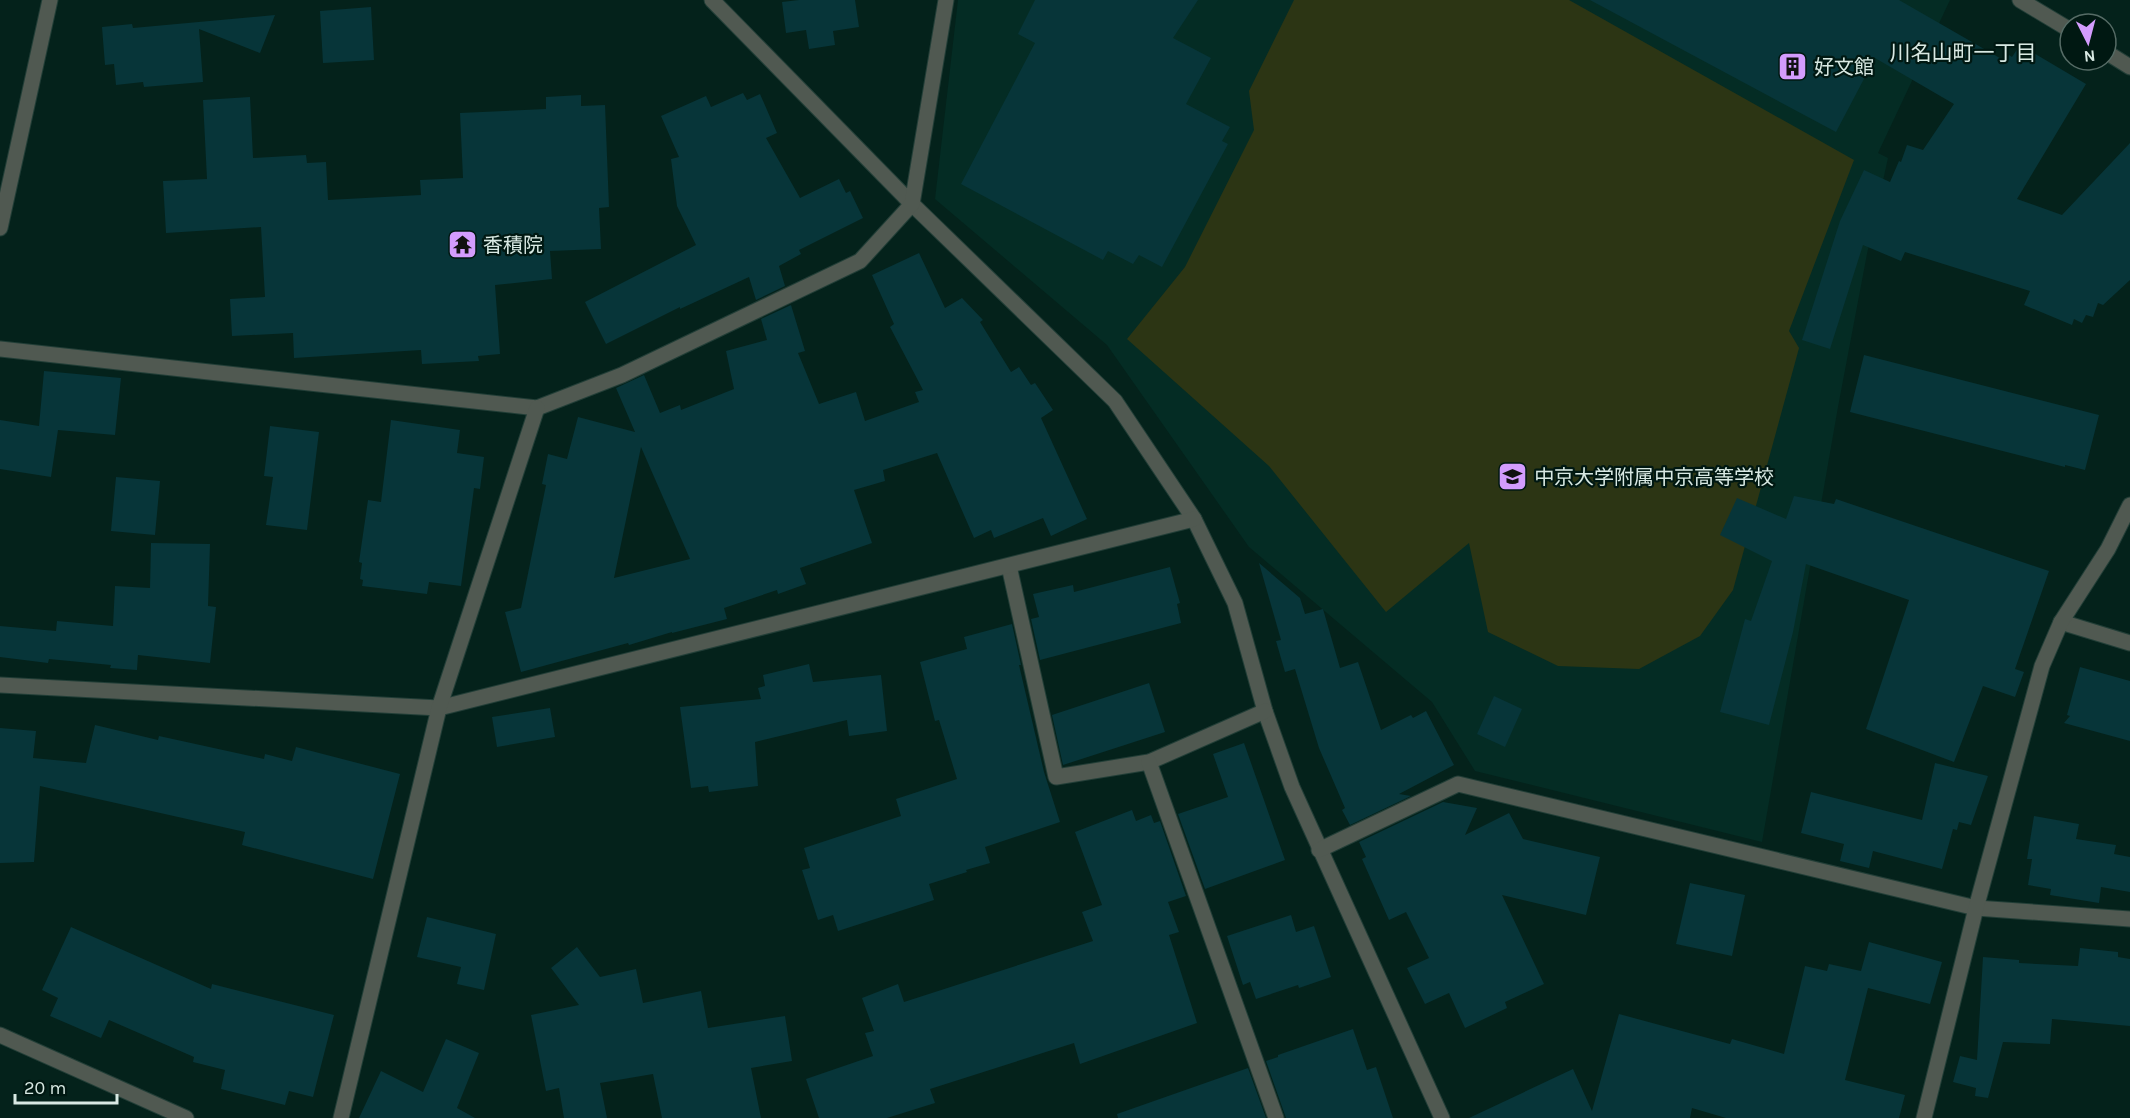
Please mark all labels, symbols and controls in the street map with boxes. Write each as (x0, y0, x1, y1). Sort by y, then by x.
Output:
north arrow (2058, 12, 2118, 72)
district label: 川名山町一丁目 (1890, 41, 2037, 65)
text: N (2083, 46, 2096, 66)
building icon: 好文館 (1777, 51, 1809, 83)
place label: 好文館 (1814, 56, 1874, 79)
temple icon: 香積院 (446, 229, 478, 261)
place label: 香積院 (483, 234, 543, 257)
school or university icon: 中京大学附属中京高等学校 (1497, 461, 1529, 493)
place label: 中京大学附属中京高等学校 (1534, 466, 1774, 489)
scale bar (15, 1067, 117, 1105)
text: 20 m (24, 1077, 66, 1099)

